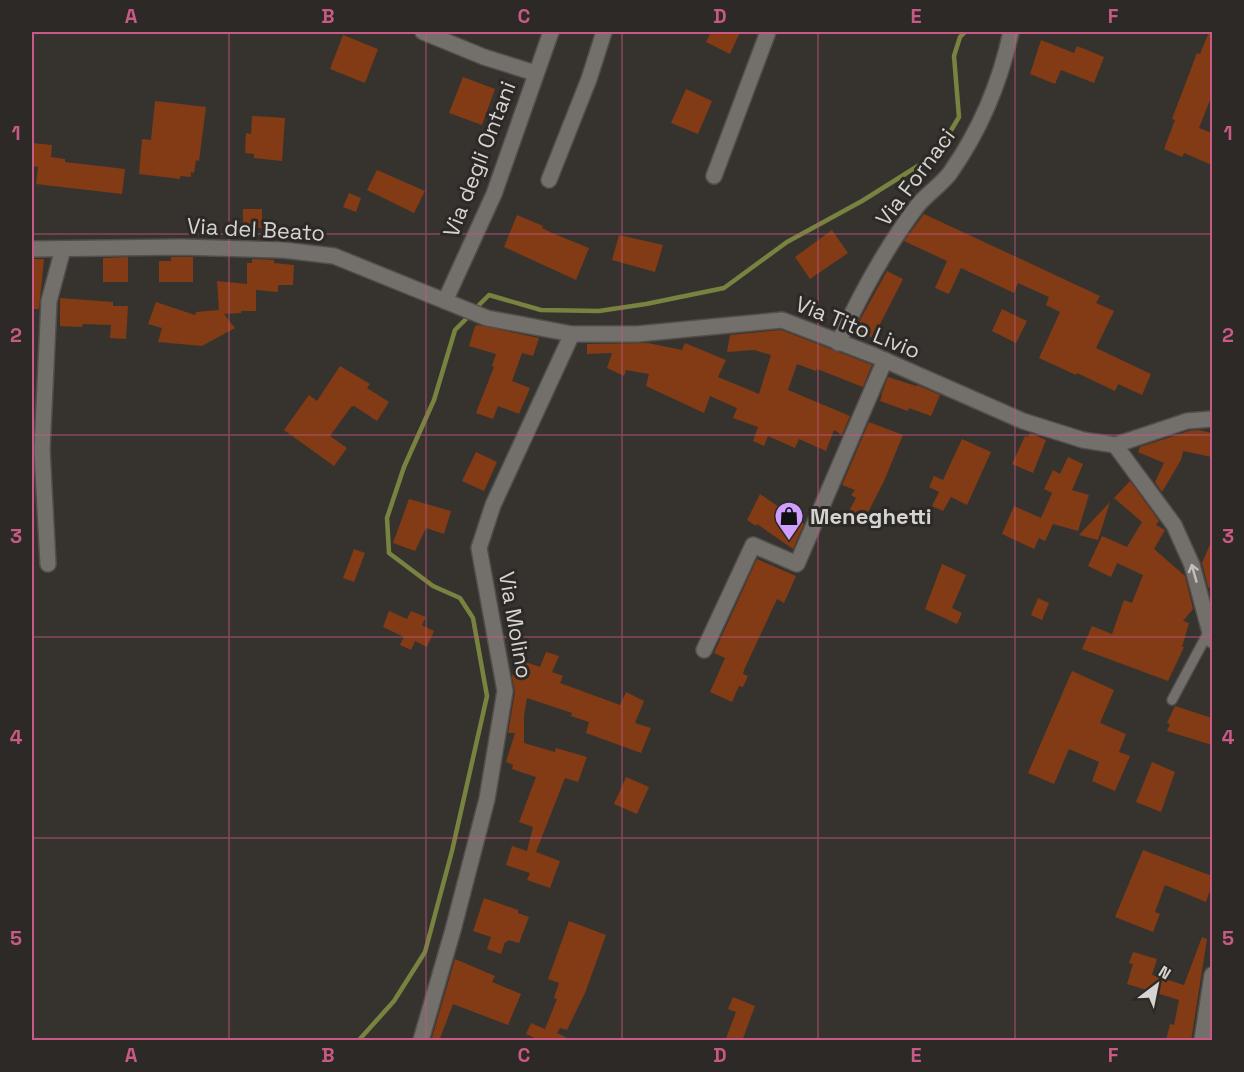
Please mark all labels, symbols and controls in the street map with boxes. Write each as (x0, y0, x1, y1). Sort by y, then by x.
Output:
text: A (125, 3, 138, 29)
text: B (321, 3, 335, 29)
text: C (518, 3, 531, 29)
text: D (713, 3, 727, 29)
text: E (910, 3, 922, 29)
text: F (1108, 3, 1119, 29)
street label: Via degli Ontani (436, 77, 522, 241)
text: 1 (11, 120, 21, 146)
text: 1 (1223, 120, 1233, 146)
street label: Via Fornaci (869, 123, 961, 231)
street label: Via del Beato (186, 211, 326, 247)
street label: Via Tito Livio (792, 289, 924, 365)
text: 2 (10, 322, 22, 348)
text: 2 (1222, 322, 1234, 348)
shop icon: Meneghetti (773, 500, 805, 542)
place label: Meneghetti (810, 502, 932, 530)
text: 3 (10, 523, 22, 549)
text: 3 (1222, 523, 1234, 549)
one-way arrow (1188, 564, 1199, 583)
street label: Via Molino (493, 569, 539, 681)
text: 4 (10, 724, 23, 750)
text: 4 (1222, 724, 1235, 750)
text: 5 (10, 925, 22, 951)
text: 5 (1222, 925, 1234, 951)
north arrow (1127, 955, 1187, 1015)
text: N (1155, 961, 1175, 984)
text: A (125, 1042, 138, 1068)
text: B (321, 1042, 335, 1068)
text: C (518, 1042, 531, 1068)
text: D (713, 1042, 727, 1068)
text: E (910, 1042, 922, 1068)
text: F (1108, 1042, 1119, 1068)

